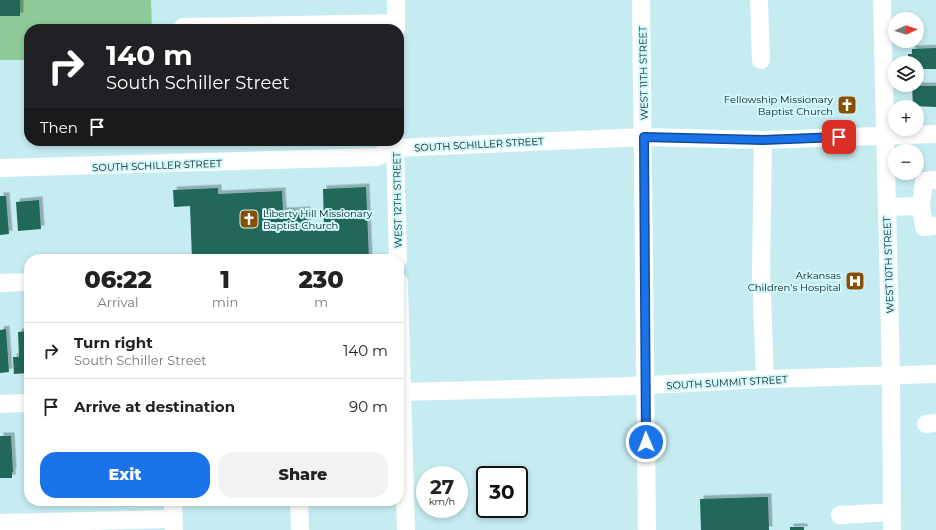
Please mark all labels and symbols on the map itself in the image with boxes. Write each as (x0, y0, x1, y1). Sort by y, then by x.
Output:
north arrow (888, 12, 924, 48)
street label: WEST 11TH STREET (636, 26, 651, 120)
place label: Fellowship Missionary Baptist Church (724, 93, 834, 118)
church icon: Fellowship Missionary Baptist Church (836, 94, 858, 116)
pin (822, 120, 856, 154)
street label: SOUTH SCHILLER STREET (414, 135, 544, 154)
street label: WEST 12TH STREET (390, 152, 405, 248)
street label: SOUTH SCHILLER STREET (92, 157, 222, 174)
place label: Liberty Hill Missionary Baptist Church (263, 207, 373, 232)
church icon: Liberty Hill Missionary Baptist Church (238, 208, 260, 230)
street label: WEST 10TH STREET (880, 216, 897, 314)
place label: Arkansas Children's Hospital (748, 269, 841, 294)
hospital icon: Arkansas Children's Hospital (844, 270, 866, 292)
street label: SOUTH SUMMIT STREET (666, 373, 788, 392)
position arrow (625, 421, 667, 463)
speed limit sign: 30 (476, 466, 528, 518)

